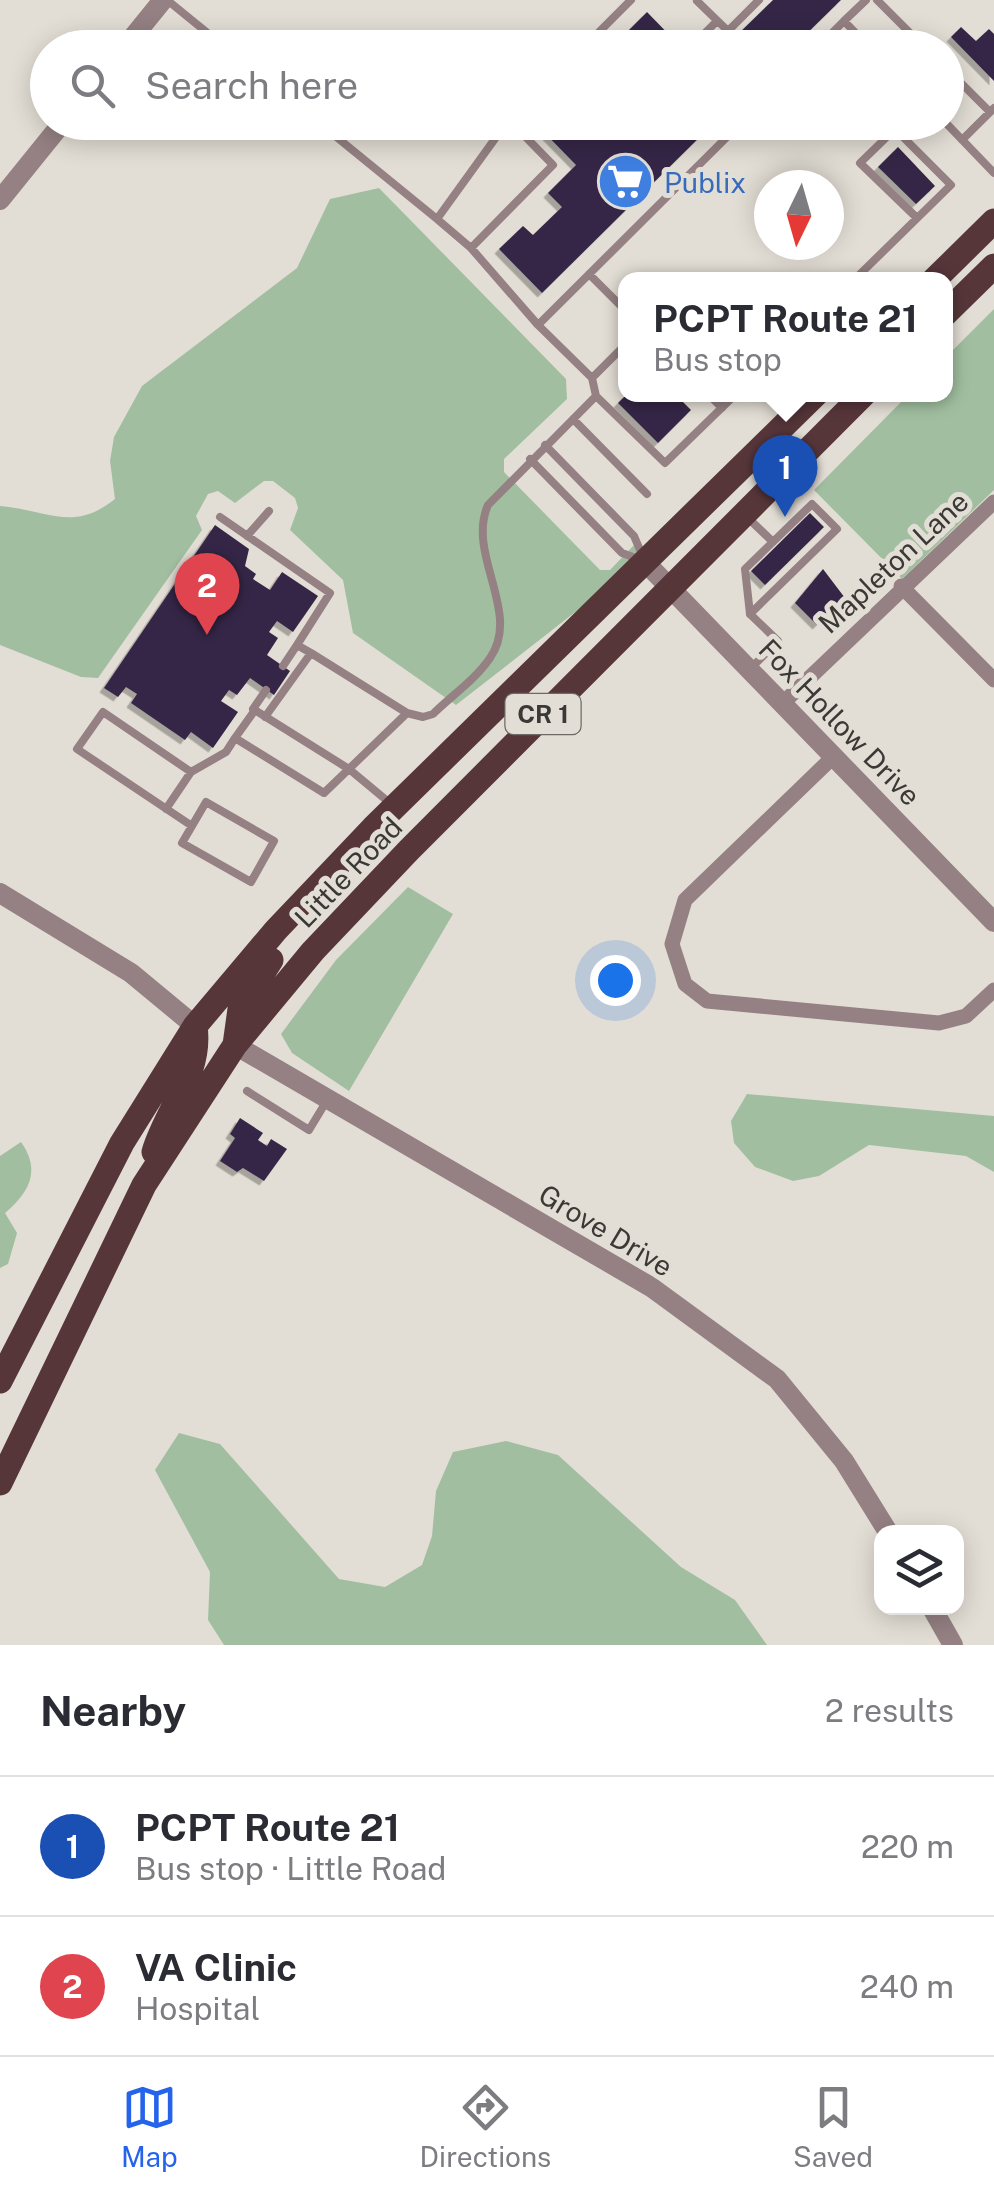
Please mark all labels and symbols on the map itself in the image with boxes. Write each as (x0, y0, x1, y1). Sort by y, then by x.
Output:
supermarket icon: Publix (595, 152, 655, 212)
place label: Publix (664, 166, 746, 199)
north arrow (754, 170, 844, 260)
pin: 1 (752, 434, 818, 517)
street label: Mapleton Lane (811, 484, 975, 640)
pin: 2 (174, 552, 240, 635)
street label: Fox Hollow Drive (752, 632, 928, 812)
road number: CR 1 (506, 694, 580, 734)
street label: Little Road (287, 810, 409, 934)
your location (590, 955, 641, 1006)
street label: Grove Drive (533, 1177, 679, 1283)

